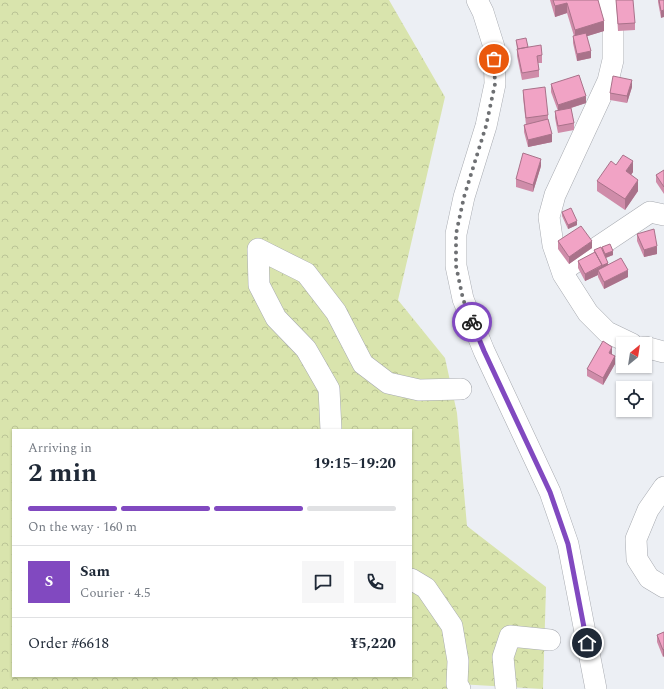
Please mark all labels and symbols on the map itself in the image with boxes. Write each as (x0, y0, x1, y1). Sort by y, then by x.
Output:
pin (477, 42, 511, 76)
courier (452, 302, 492, 342)
north arrow (616, 337, 652, 373)
pin (570, 626, 604, 660)

